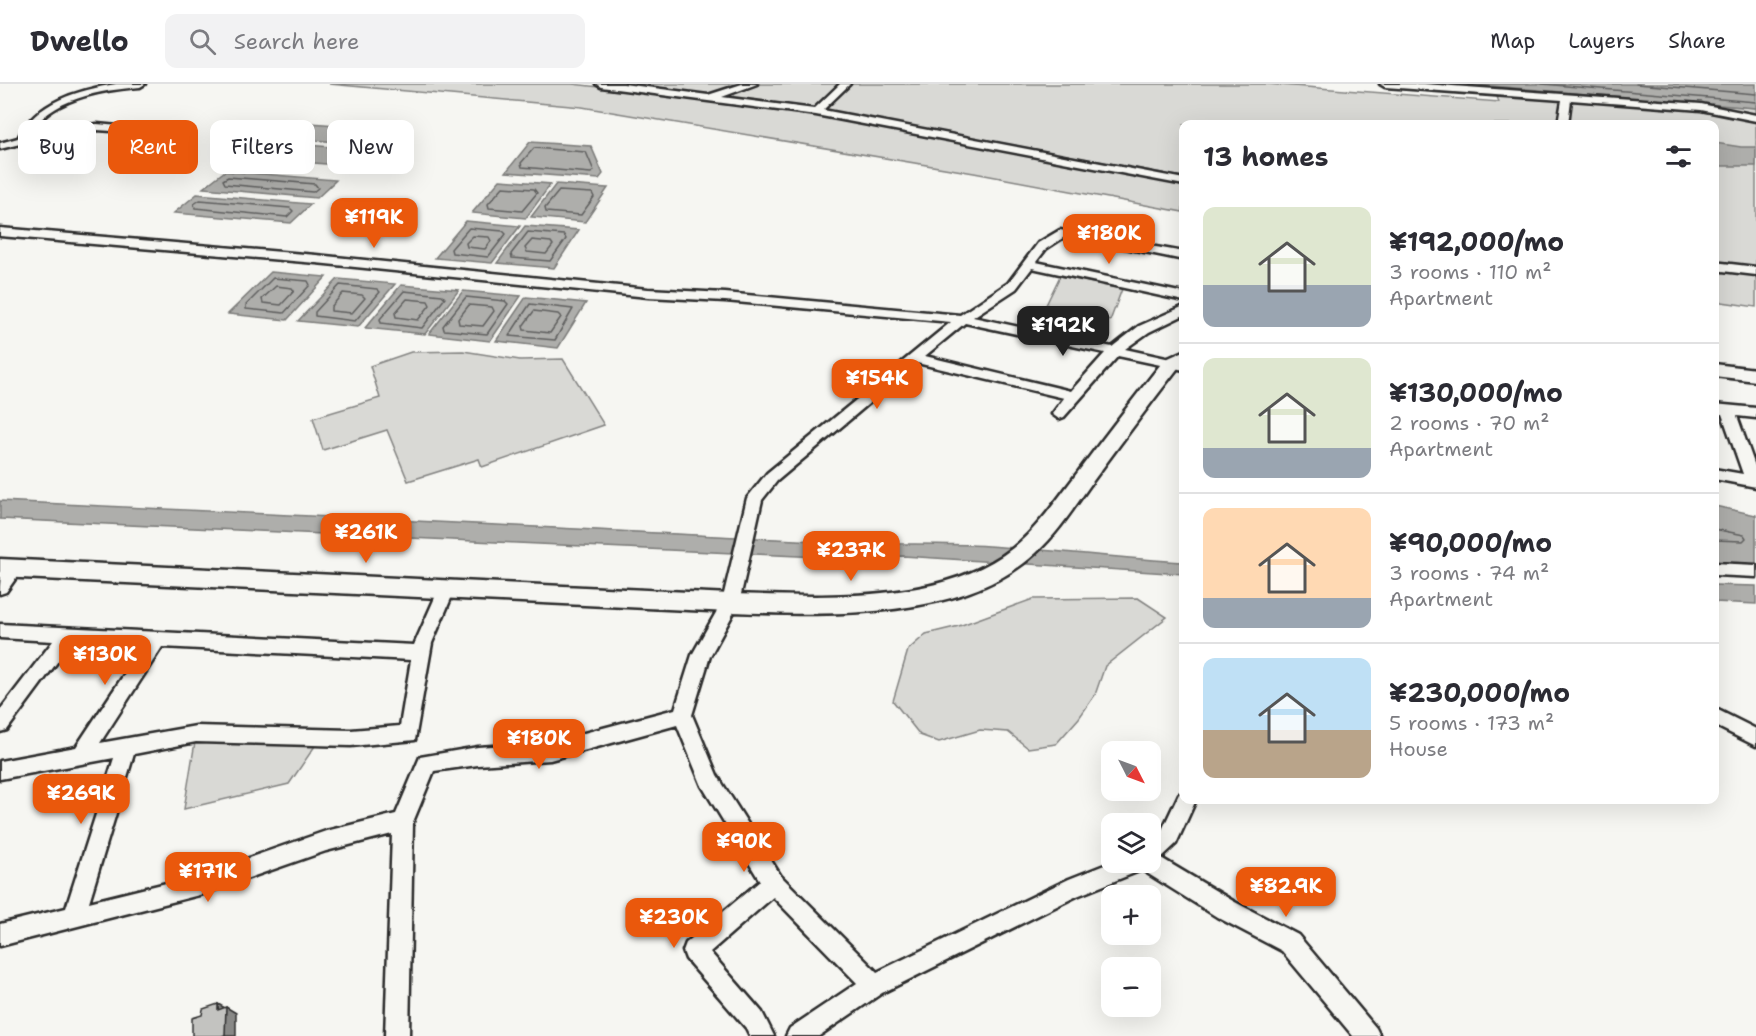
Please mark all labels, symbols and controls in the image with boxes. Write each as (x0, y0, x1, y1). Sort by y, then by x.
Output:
search box (165, 14, 585, 68)
text: Dwello (30, 22, 129, 60)
icon: search (186, 25, 219, 58)
text: Search here (234, 27, 360, 56)
text: Map (1490, 27, 1535, 55)
text: Layers (1568, 27, 1635, 55)
text: Share (1668, 27, 1726, 55)
chip: Buy (18, 120, 96, 174)
chip: Rent (108, 120, 198, 174)
chip: Filters (210, 120, 315, 174)
chip: New (327, 120, 414, 174)
text: 13 homes (1203, 139, 1329, 174)
icon: filters (1662, 140, 1695, 173)
pin: ¥119K (332, 198, 416, 249)
text: ¥119K (345, 204, 403, 230)
pin: ¥180K (1067, 214, 1151, 265)
text: ¥180K (1077, 220, 1141, 246)
text: ¥192,000/mo (1389, 224, 1564, 259)
icon: home (1251, 231, 1323, 303)
text: 3 rooms · 110 m² (1389, 259, 1552, 285)
text: Apartment (1389, 285, 1493, 311)
pin: ¥192K (1021, 306, 1105, 357)
text: ¥192K (1031, 312, 1095, 338)
pin: ¥154K (835, 359, 919, 410)
text: ¥154K (846, 365, 908, 391)
text: ¥130,000/mo (1389, 375, 1563, 410)
icon: home (1251, 382, 1323, 454)
text: 2 rooms · 70 m² (1389, 410, 1550, 436)
text: Apartment (1389, 436, 1493, 462)
pin: ¥261K (324, 513, 408, 564)
text: ¥261K (335, 519, 397, 545)
text: ¥90,000/mo (1389, 525, 1552, 560)
pin: ¥237K (809, 531, 893, 582)
icon: home (1251, 532, 1323, 604)
text: ¥237K (817, 537, 885, 563)
text: 3 rooms · 74 m² (1389, 560, 1549, 586)
text: Apartment (1389, 586, 1493, 612)
pin: ¥130K (63, 635, 147, 686)
text: ¥130K (73, 641, 137, 667)
text: ¥230,000/mo (1389, 675, 1570, 710)
icon: home (1251, 682, 1323, 754)
text: 5 rooms · 173 m² (1389, 710, 1554, 736)
pin: ¥180K (497, 719, 581, 770)
text: ¥180K (507, 725, 571, 751)
text: House (1389, 736, 1448, 762)
north arrow (1101, 741, 1161, 801)
map controls (1101, 741, 1161, 1017)
pin: ¥269K (39, 774, 123, 825)
text: ¥269K (47, 780, 115, 806)
button: layers (1101, 813, 1161, 873)
pin: ¥90K (708, 822, 780, 873)
text: ¥90K (716, 828, 772, 854)
pin: ¥171K (166, 852, 250, 903)
text: ¥171K (179, 858, 237, 884)
pin: ¥82.9K (1237, 867, 1335, 918)
text: ¥82.9K (1250, 873, 1322, 899)
button: + (1101, 885, 1161, 945)
pin: ¥230K (632, 898, 716, 949)
text: ¥230K (639, 904, 709, 930)
button: − (1101, 957, 1161, 1017)

